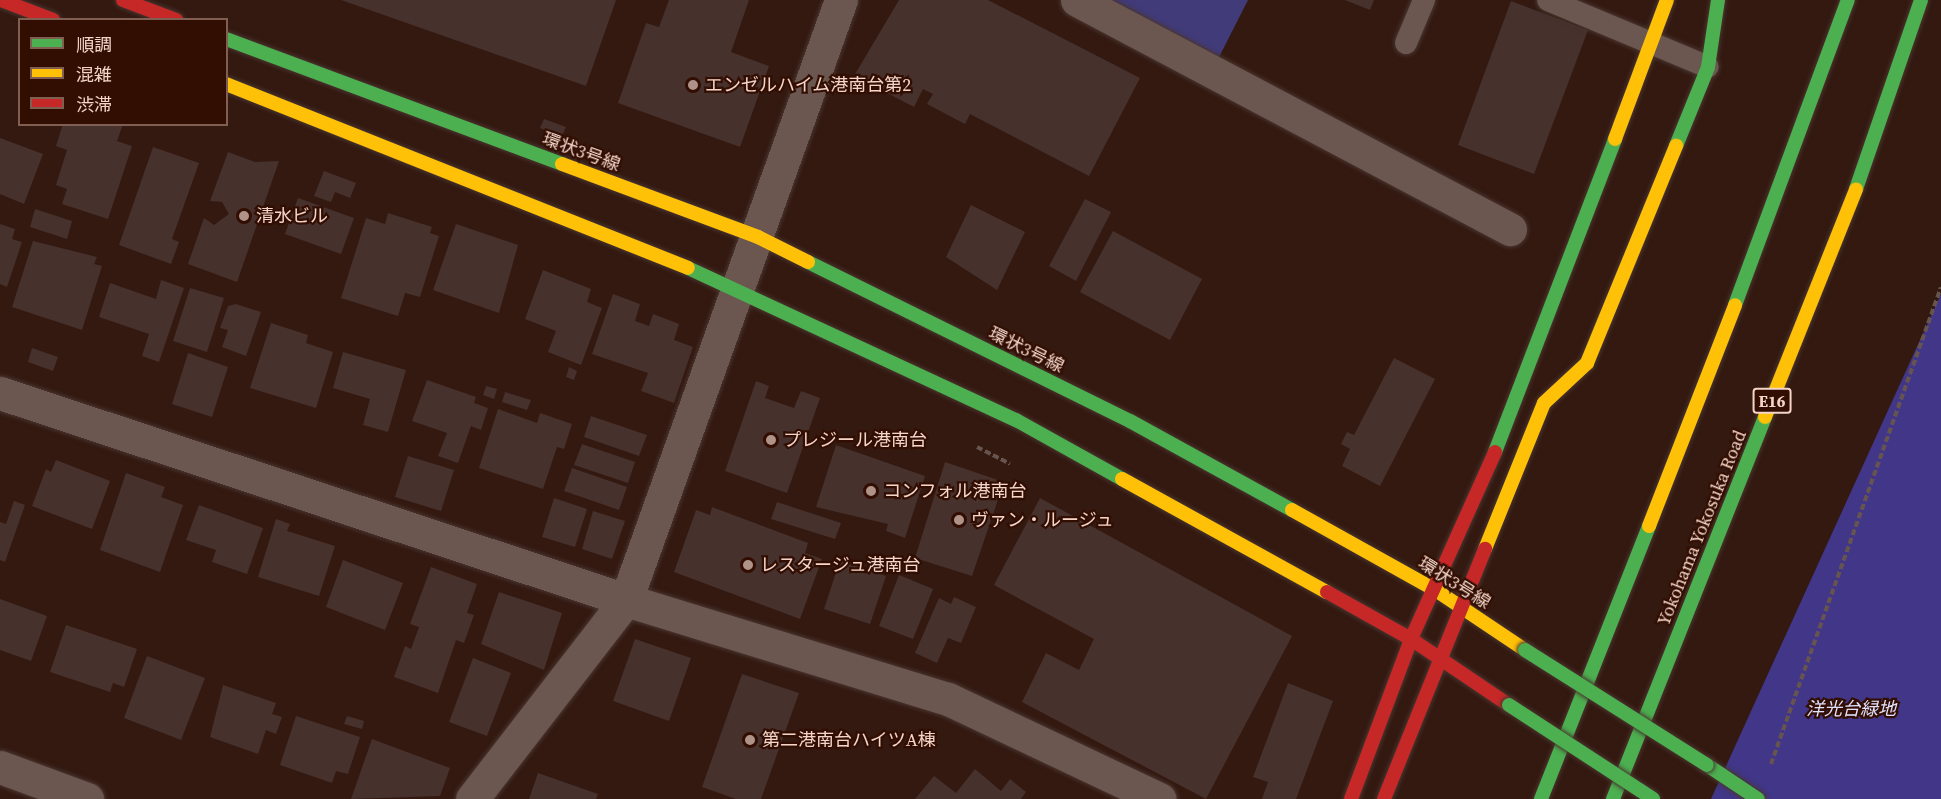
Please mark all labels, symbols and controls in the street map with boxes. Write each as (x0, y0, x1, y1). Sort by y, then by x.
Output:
legend (18, 18, 228, 126)
text: 順調 (76, 32, 112, 57)
text: 混雑 (76, 62, 112, 87)
place label: エンゼルハイム港南台第2 (705, 74, 912, 96)
marker: エンゼルハイム港南台第2 (686, 78, 700, 92)
text: 渋滞 (76, 92, 112, 117)
street label: 環状3号線 (539, 128, 623, 176)
place label: 清水ビル (256, 205, 328, 227)
marker: 清水ビル (237, 209, 251, 223)
street label: 環状3号線 (985, 323, 1067, 377)
road number: E16 (1752, 388, 1792, 414)
street label: Yokohama Yokosuka Road (1653, 427, 1751, 629)
place label: プレジール港南台 (783, 429, 927, 451)
marker: プレジール港南台 (764, 433, 778, 447)
place label: コンフォル港南台 (883, 480, 1027, 502)
marker: コンフォル港南台 (864, 484, 878, 498)
place label: ヴァン・ルージュ (971, 509, 1115, 531)
marker: ヴァン・ルージュ (952, 513, 966, 527)
street label: 環状3号線 (1414, 552, 1494, 614)
place label: レスタージュ港南台 (760, 554, 922, 576)
marker: レスタージュ港南台 (741, 558, 755, 572)
park label: 洋光台緑地 (1806, 698, 1896, 720)
place label: 第二港南台ハイツA棟 (762, 729, 936, 751)
marker: 第二港南台ハイツA棟 (743, 733, 757, 747)

